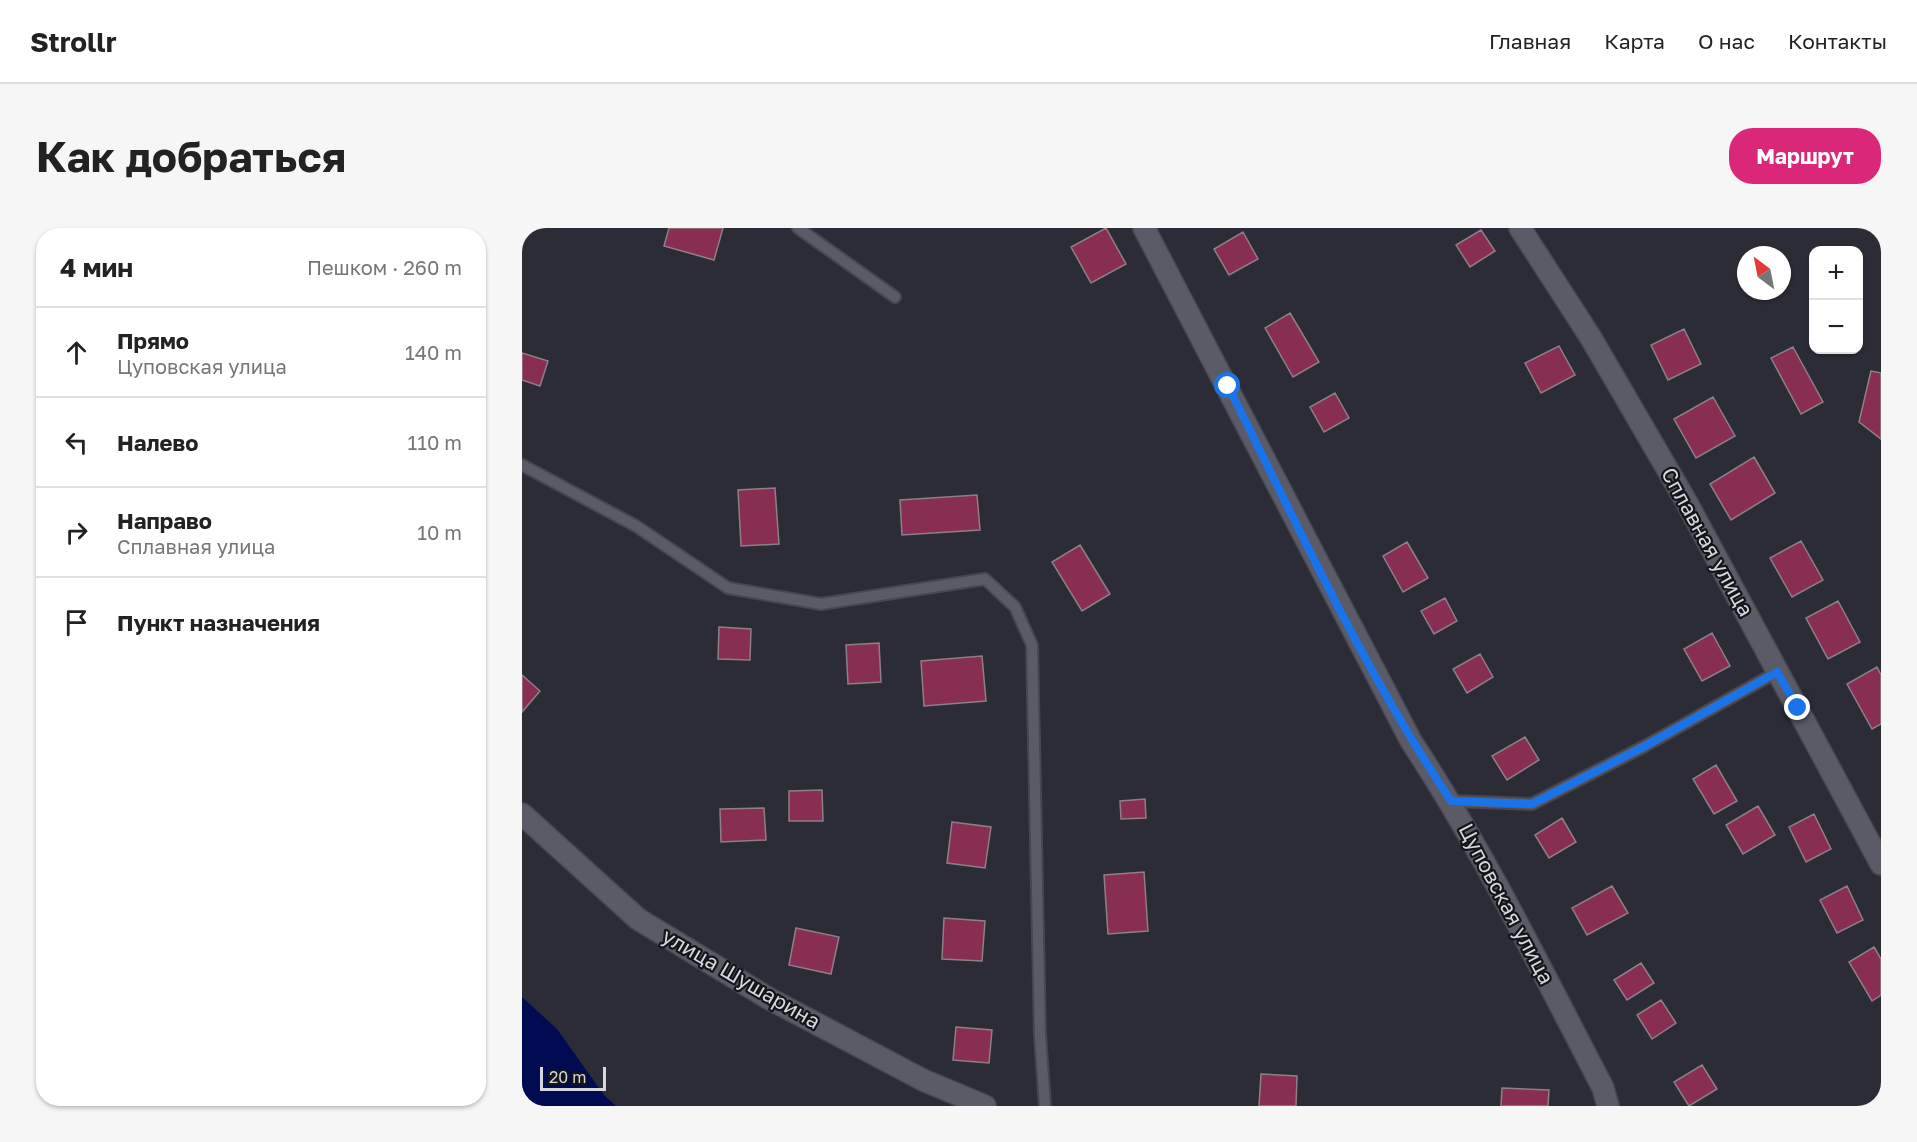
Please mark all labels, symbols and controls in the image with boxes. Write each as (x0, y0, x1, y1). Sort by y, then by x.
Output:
text: Strollr (30, 25, 117, 58)
text: Главная (1489, 28, 1571, 54)
text: Карта (1604, 28, 1665, 54)
text: О нас (1698, 28, 1755, 54)
text: Контакты (1788, 28, 1887, 54)
button: Маршрут (1729, 128, 1881, 184)
text: Как добраться (36, 131, 346, 181)
north arrow (1737, 246, 1791, 300)
map controls (1809, 246, 1863, 354)
button: + (1809, 246, 1863, 300)
text: 4 мин (60, 252, 133, 283)
text: Пешком · 260 m (307, 255, 462, 279)
button: − (1809, 300, 1863, 354)
text: Прямо (117, 327, 189, 354)
icon: ahead (60, 336, 93, 369)
text: 140 m (405, 340, 462, 364)
text: Цуповская улица (117, 354, 287, 378)
route start (1214, 372, 1240, 398)
icon: left (60, 426, 93, 459)
text: Налево (117, 429, 199, 456)
text: 110 m (408, 430, 462, 454)
street label: Сплавная улица (1656, 462, 1760, 621)
text: Направо (117, 507, 212, 534)
icon: right (60, 516, 93, 549)
text: 10 m (417, 520, 462, 544)
text: Сплавная улица (117, 534, 275, 558)
icon: arrive (60, 606, 93, 639)
text: Пункт назначения (117, 609, 320, 636)
route end (1784, 694, 1810, 720)
street label: Цуповская улица (1454, 819, 1560, 988)
street label: улица Шушарина (658, 922, 825, 1034)
scale bar (540, 1064, 606, 1092)
text: 20 m (549, 1067, 586, 1087)

